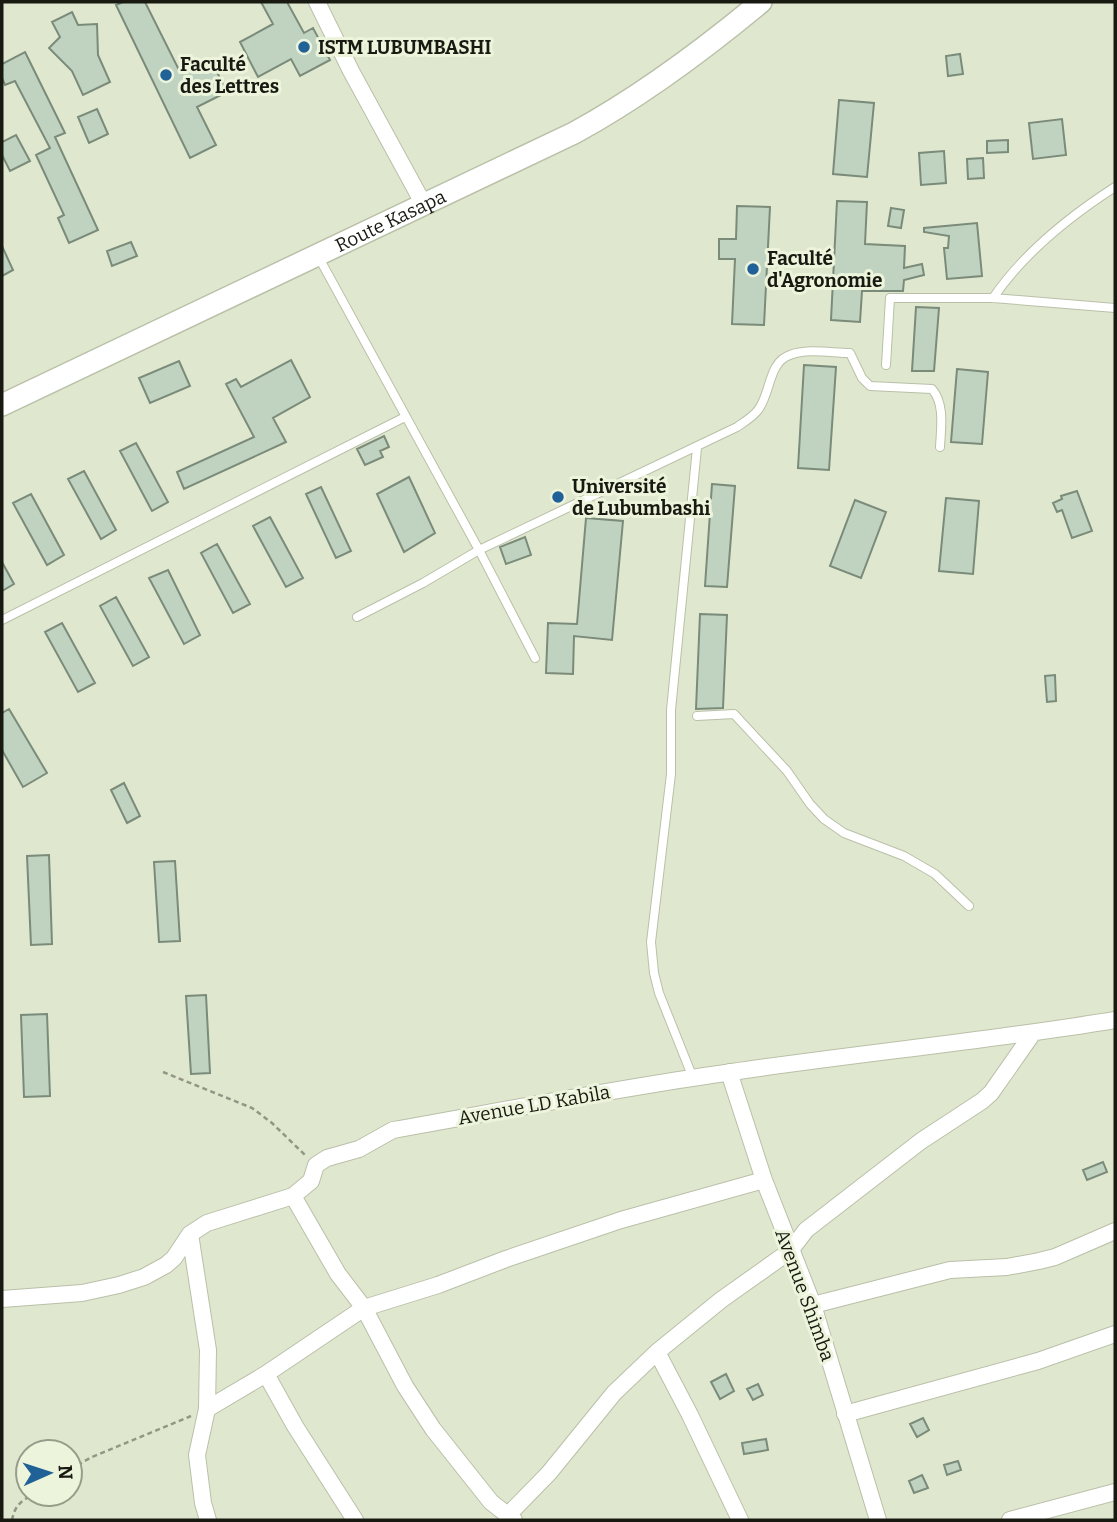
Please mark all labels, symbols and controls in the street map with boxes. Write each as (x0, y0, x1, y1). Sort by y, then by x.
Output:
place label: ISTM LUBUMBASHI (318, 36, 491, 59)
marker: ISTM LUBUMBASHI (296, 39, 312, 55)
place label: Faculté des Lettres (180, 53, 279, 98)
marker: Faculté des Lettres (158, 67, 174, 83)
street label: Route Kasapa (331, 184, 450, 256)
place label: Faculté d'Agronomie (767, 247, 882, 292)
marker: Faculté d'Agronomie (745, 261, 761, 277)
place label: Université de Lubumbashi (572, 475, 710, 520)
marker: Université de Lubumbashi (550, 489, 566, 505)
street label: Avenue LD Kabila (456, 1080, 612, 1130)
street label: Avenue Shimba (770, 1226, 840, 1365)
north arrow (14, 1438, 84, 1508)
text: N (54, 1464, 77, 1480)

